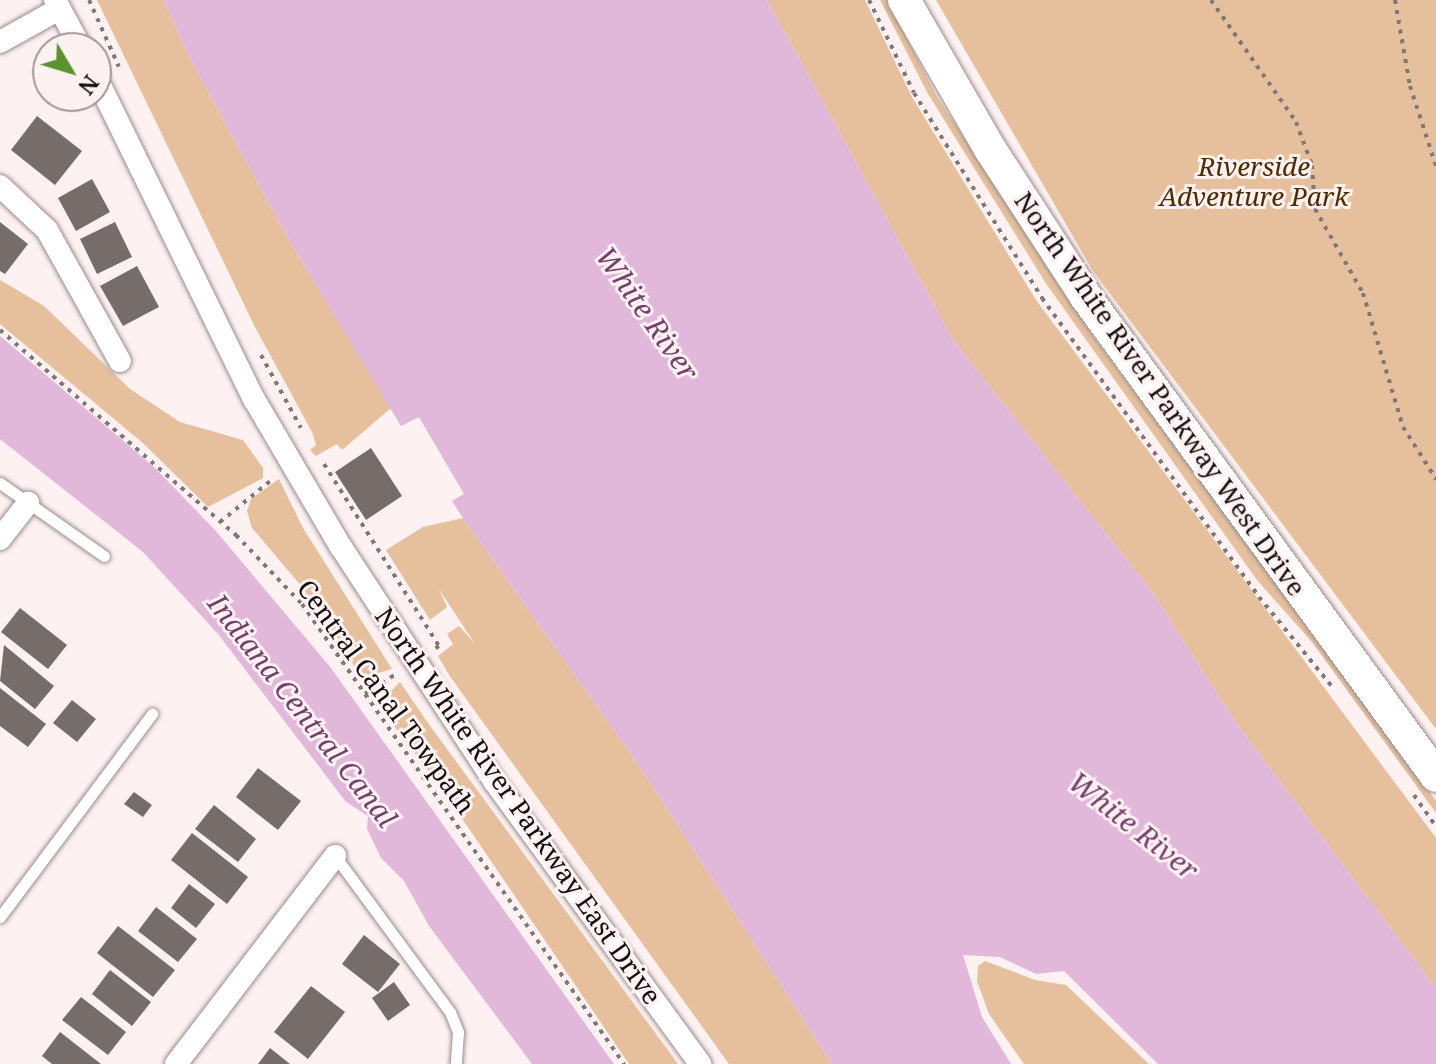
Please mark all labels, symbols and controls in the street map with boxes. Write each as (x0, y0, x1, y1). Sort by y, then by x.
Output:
north arrow (32, 32, 112, 112)
text: N (72, 69, 106, 102)
park label: Riverside Adventure Park (1159, 151, 1349, 212)
street label: North White River Parkway West Drive (1008, 186, 1312, 602)
water label: White River (590, 240, 706, 386)
street label: Central Canal Towpath (290, 574, 482, 820)
water label: Indiana Central Canal (202, 587, 404, 833)
street label: North White River Parkway East Drive (368, 602, 668, 1010)
water label: White River (1063, 764, 1205, 886)

